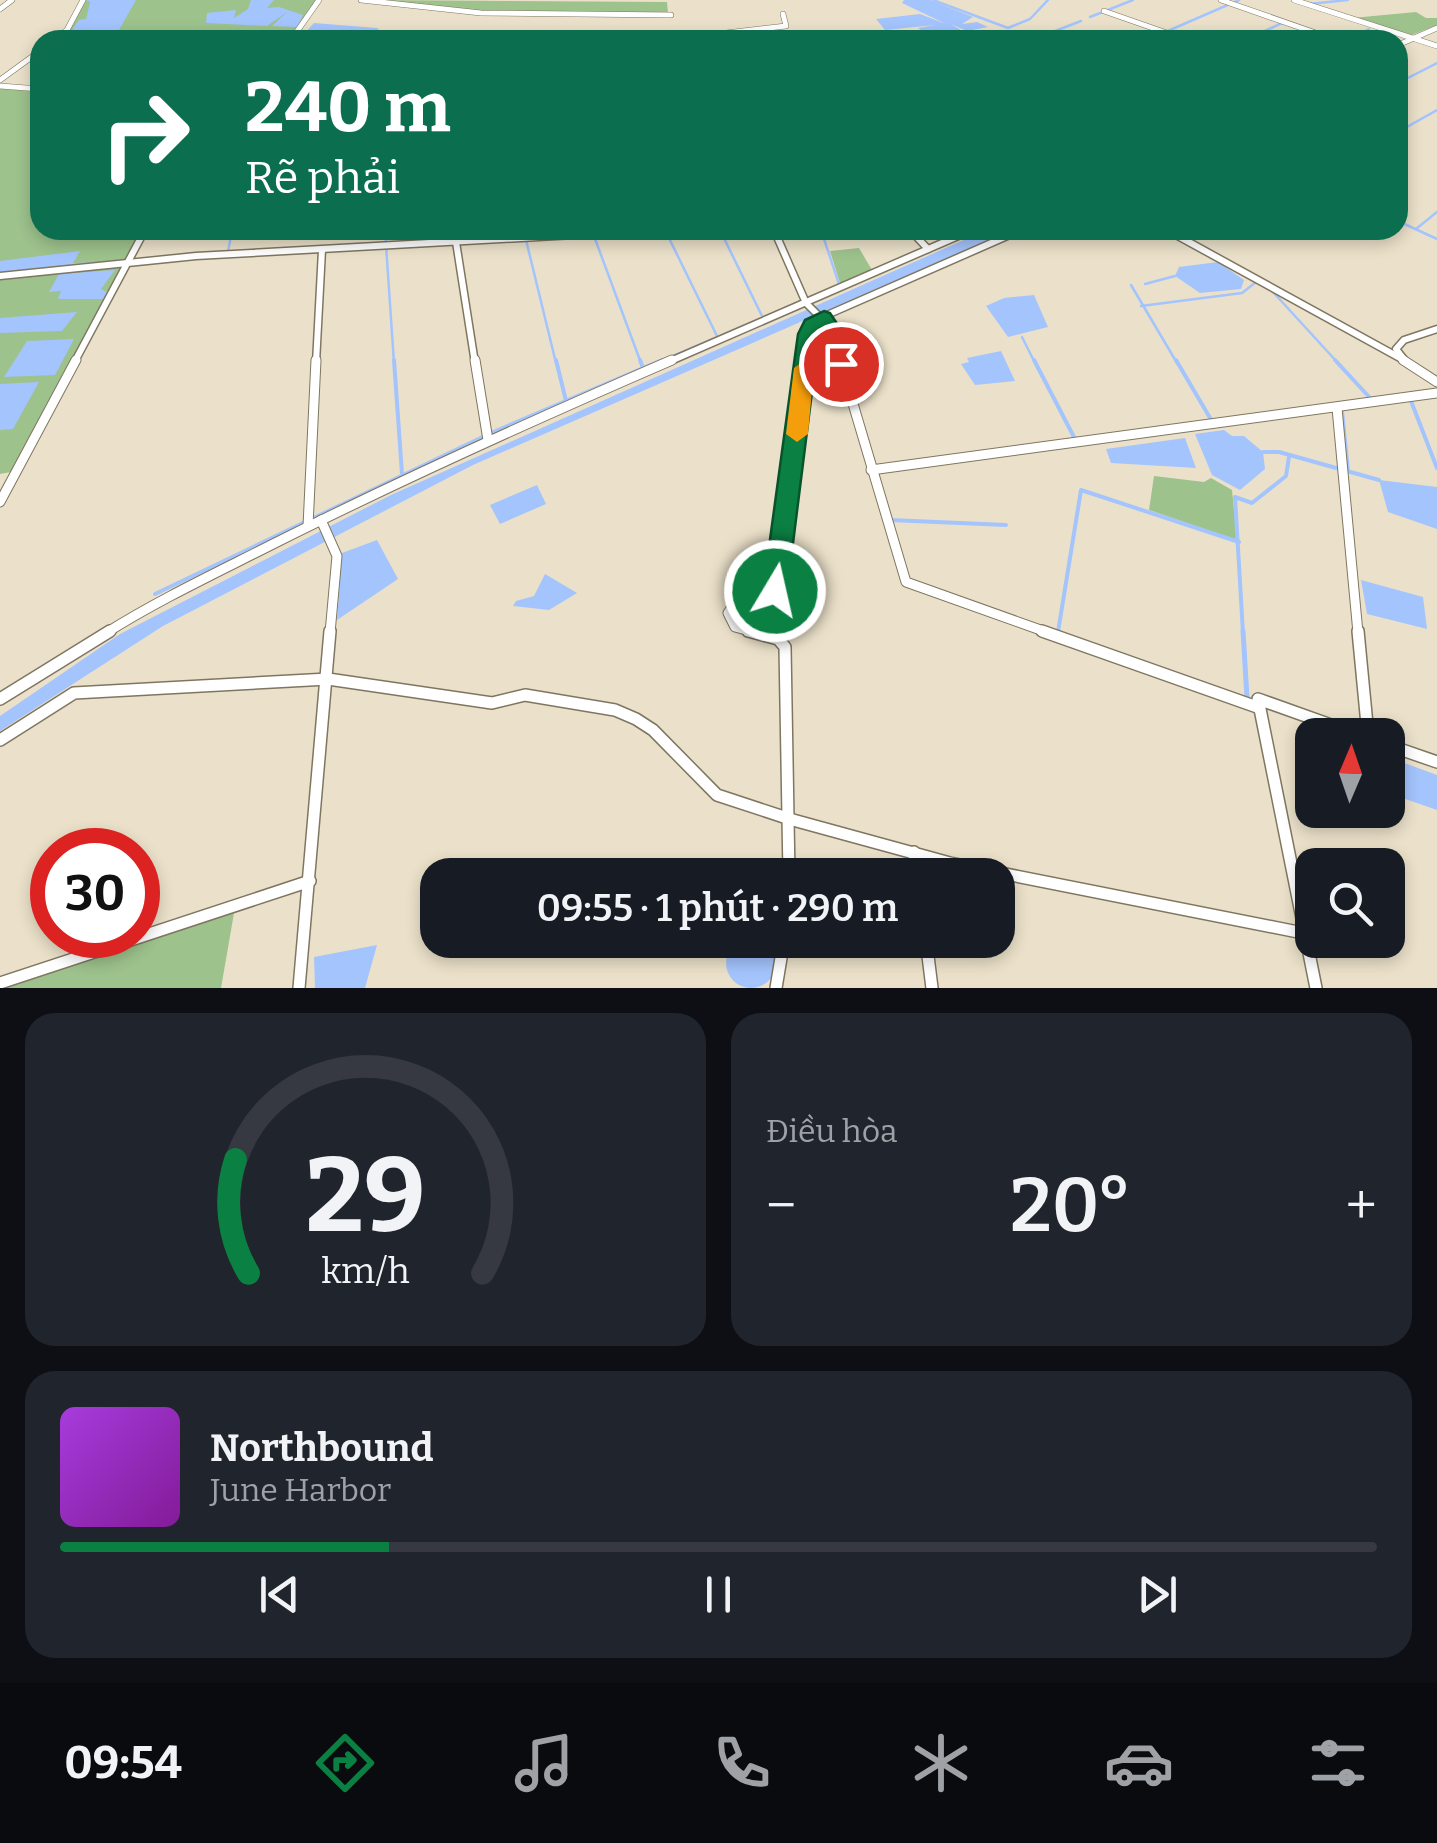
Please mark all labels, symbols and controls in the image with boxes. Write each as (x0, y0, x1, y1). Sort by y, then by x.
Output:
text: 240 m (245, 66, 451, 150)
icon: right (80, 70, 210, 200)
text: Rẽ phải (245, 151, 400, 205)
pin (799, 322, 884, 407)
icon: arrive (814, 337, 869, 392)
position arrow (723, 539, 827, 643)
north arrow (1295, 718, 1405, 828)
map controls (1295, 718, 1405, 958)
speed limit sign: 30 (30, 828, 160, 958)
button: search (1295, 848, 1405, 958)
text: 09:55 · 1 phút · 290 m (537, 885, 898, 931)
text: Điều hòa (766, 1112, 898, 1150)
text: 29 (305, 1134, 426, 1259)
text: 20° (1010, 1161, 1132, 1251)
text: − (766, 1173, 796, 1239)
text: + (1346, 1173, 1377, 1239)
text: km/h (321, 1250, 410, 1292)
text: Northbound (210, 1425, 433, 1471)
text: June Harbor (210, 1471, 391, 1509)
icon: previous (252, 1567, 307, 1622)
icon: pause (691, 1567, 746, 1622)
icon: next (1130, 1567, 1185, 1622)
icon: directions (310, 1728, 380, 1798)
icon: music (509, 1728, 579, 1798)
icon: phone (707, 1728, 777, 1798)
icon: climate (906, 1728, 976, 1798)
icon: car (1104, 1728, 1174, 1798)
icon: filters (1303, 1728, 1373, 1798)
text: 09:54 (64, 1736, 182, 1790)

